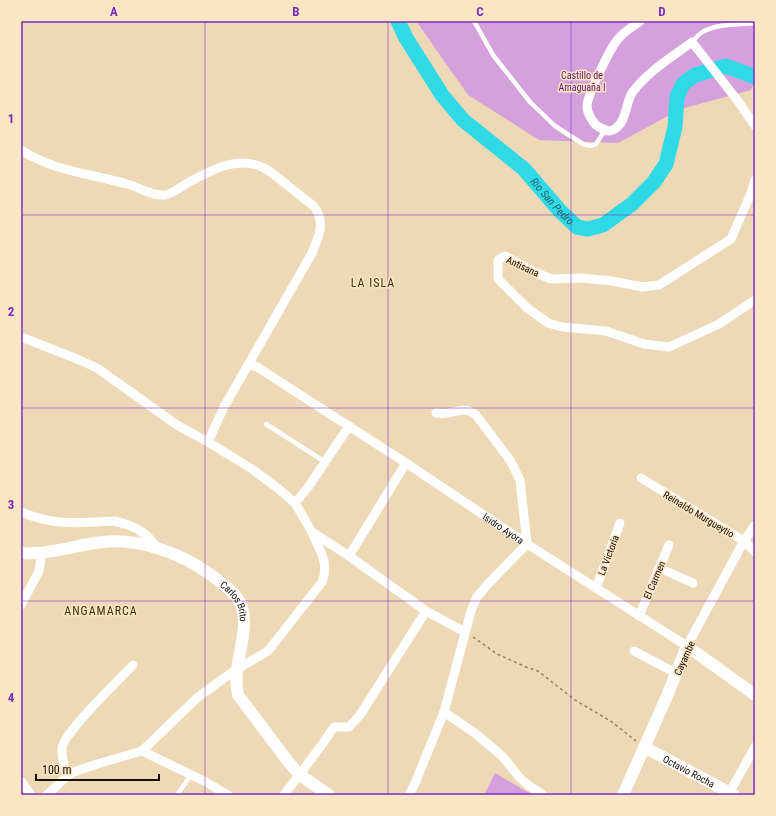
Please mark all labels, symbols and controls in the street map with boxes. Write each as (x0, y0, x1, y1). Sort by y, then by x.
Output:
text: A (110, 4, 118, 19)
text: B (292, 4, 300, 19)
text: C (476, 4, 484, 19)
text: D (658, 4, 666, 19)
park label: Castillo de Amaguaña I (558, 70, 606, 93)
text: 1 (8, 111, 14, 126)
water label: Rio San Pedro (527, 175, 577, 228)
street label: Antisana (505, 254, 541, 279)
district label: LA ISLA (351, 276, 395, 290)
text: 2 (8, 304, 15, 319)
street label: Reinaldo Murgueytio (661, 489, 736, 540)
text: 3 (8, 497, 14, 512)
street label: Isidro Ayora (481, 511, 526, 546)
street label: La Victoria (596, 533, 621, 577)
street label: El Carmen (642, 559, 667, 601)
street label: Carlos Brito (218, 579, 249, 622)
district label: ANGAMARCA (64, 604, 138, 618)
street label: Cayambe (672, 639, 697, 677)
text: 4 (8, 690, 15, 705)
street label: Octavio Rocha (661, 753, 717, 790)
scale bar (36, 756, 159, 782)
text: 100 m (42, 763, 72, 777)

